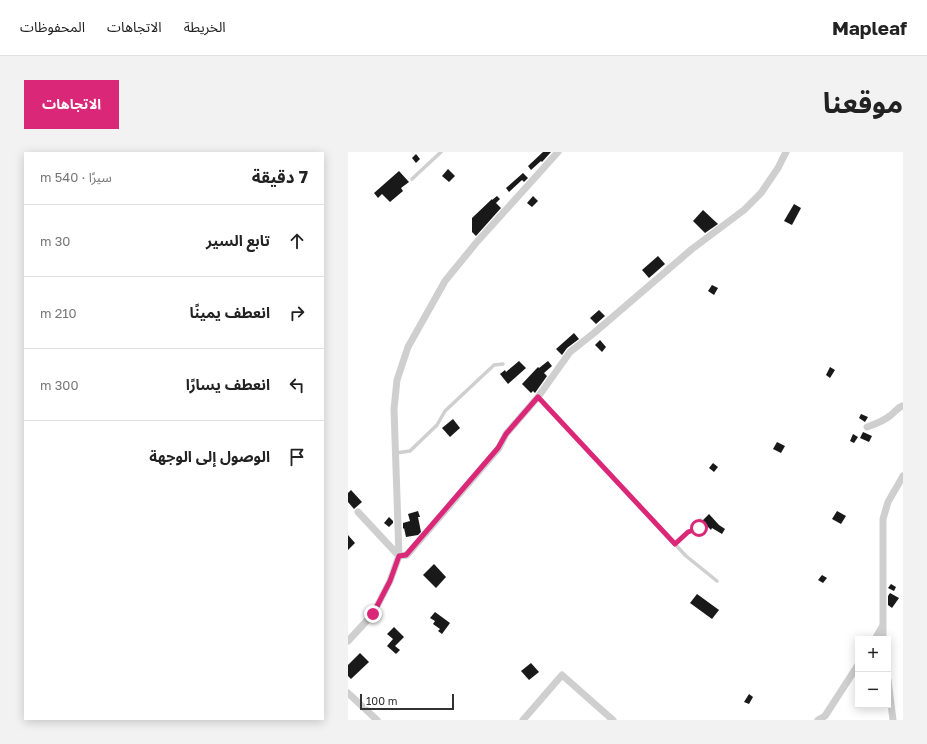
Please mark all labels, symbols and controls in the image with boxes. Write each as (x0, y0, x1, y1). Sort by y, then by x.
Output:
text: Mapleaf (832, 16, 907, 39)
text: المحفوظات (20, 18, 85, 35)
text: الاتجاهات (107, 18, 162, 35)
text: الخريطة (184, 18, 226, 35)
button: الاتجاهات (24, 80, 119, 129)
text: موقعنا (823, 86, 903, 119)
text: 7 دقيقة (252, 166, 308, 187)
text: سيرًا · 540 m (40, 169, 112, 185)
icon: ahead (286, 230, 308, 252)
text: تابع السير (206, 231, 270, 249)
text: 30 m (40, 233, 70, 249)
icon: right (286, 302, 308, 324)
text: انعطف يمينًا (190, 303, 270, 321)
text: 210 m (40, 305, 77, 321)
icon: left (286, 374, 308, 396)
text: انعطف يسارًا (186, 375, 270, 393)
text: 300 m (40, 377, 79, 393)
icon: arrive (286, 446, 308, 468)
text: الوصول إلى الوجهة (149, 447, 270, 465)
route start (690, 519, 708, 537)
route end (364, 605, 382, 623)
map controls (855, 636, 891, 708)
button: + (855, 636, 891, 672)
button: − (855, 672, 891, 708)
scale bar (360, 692, 454, 711)
text: 100 m (366, 694, 397, 707)

